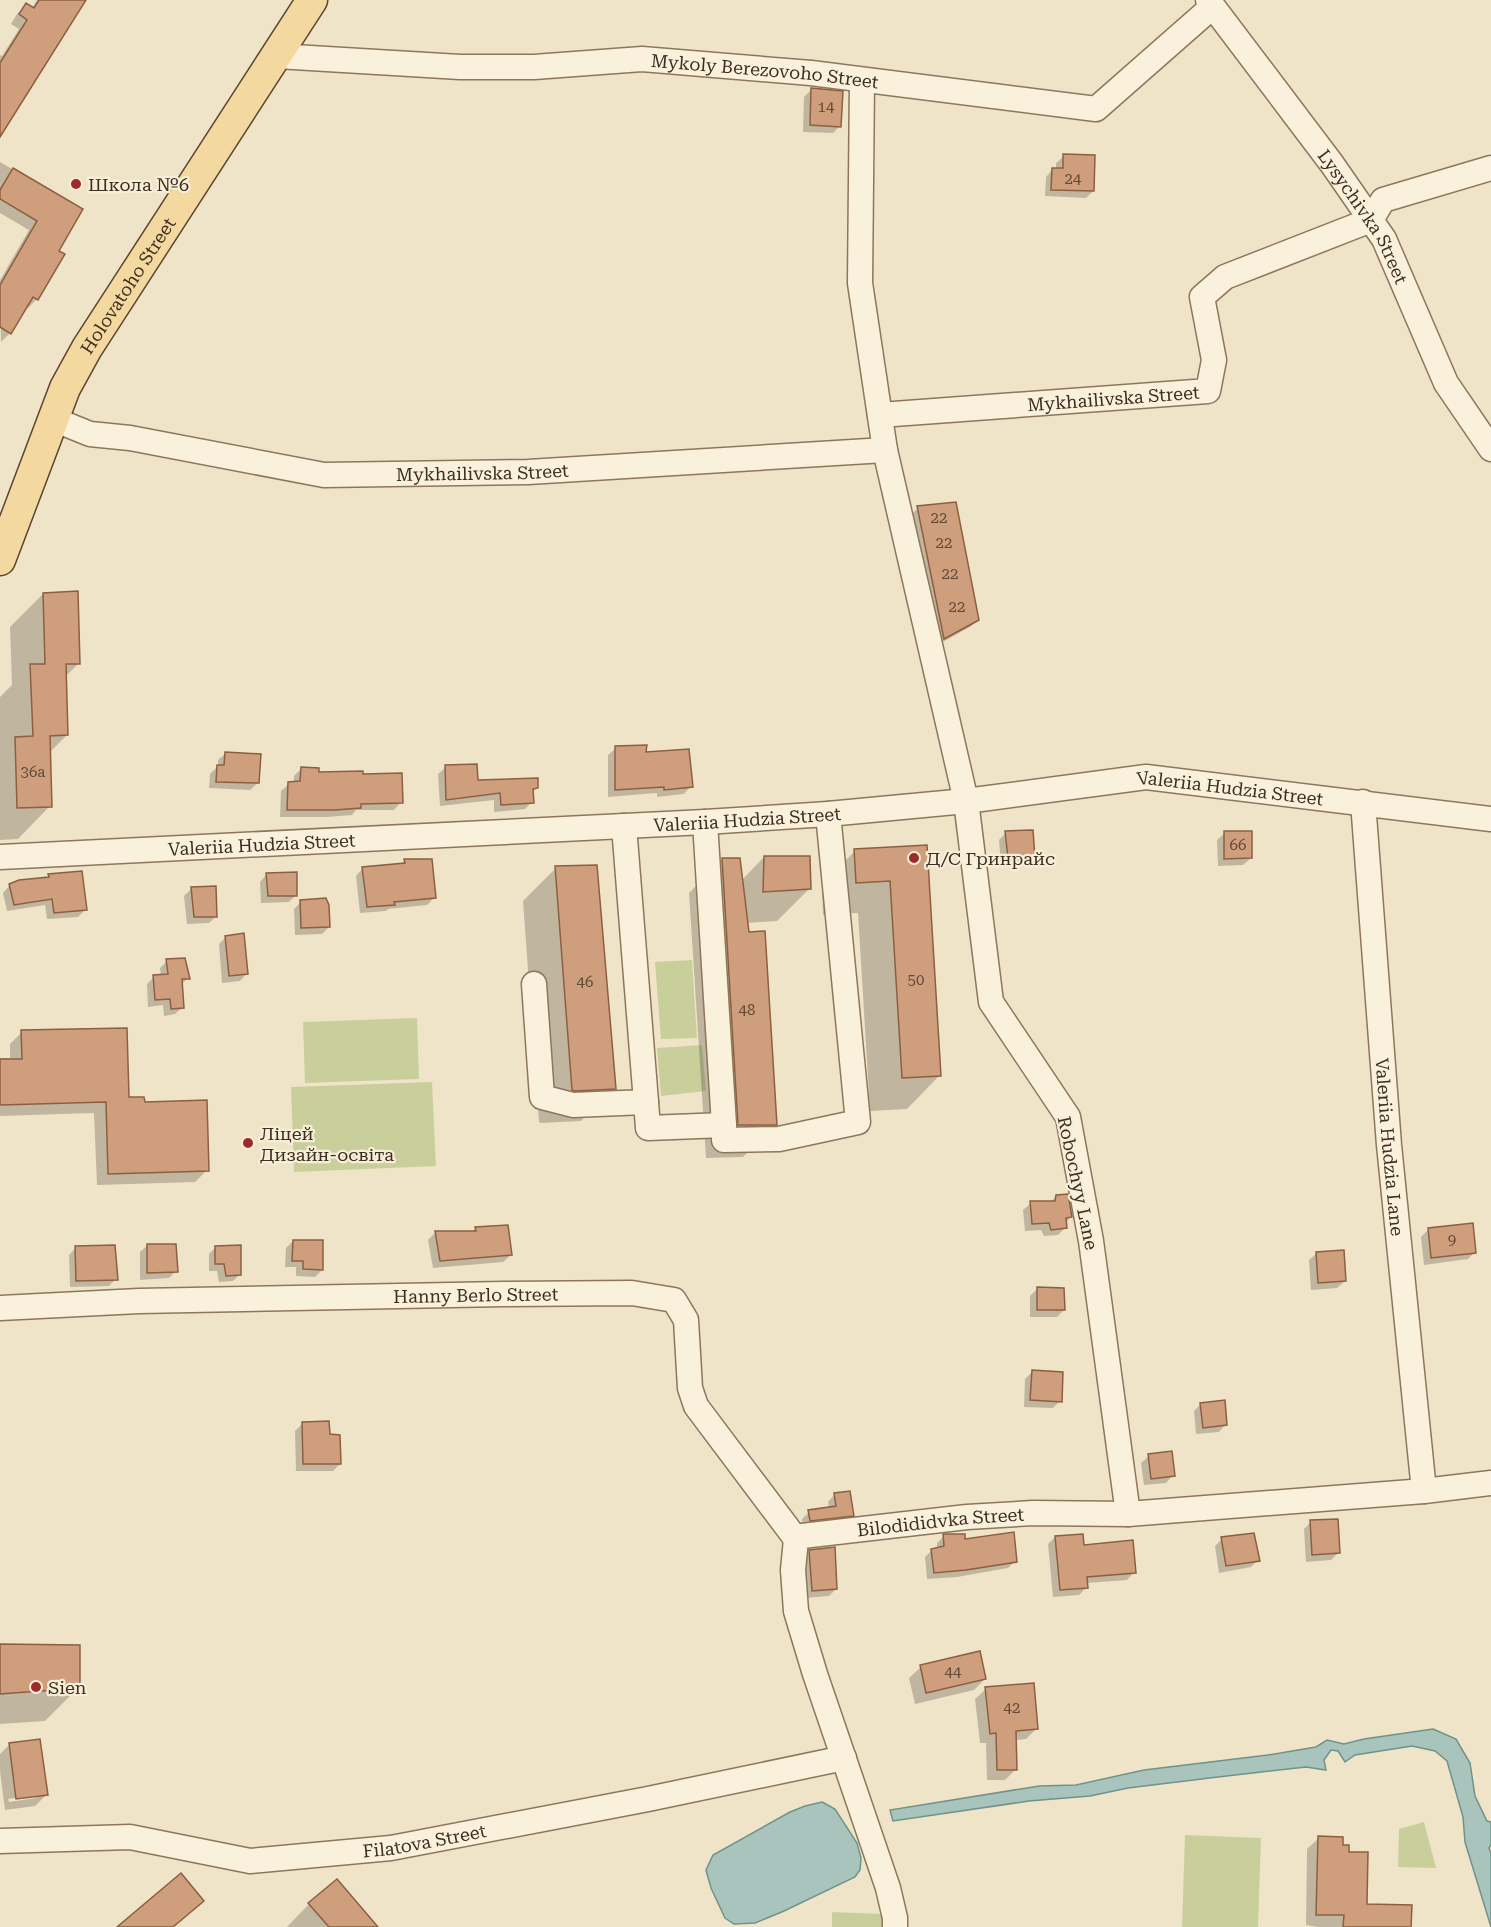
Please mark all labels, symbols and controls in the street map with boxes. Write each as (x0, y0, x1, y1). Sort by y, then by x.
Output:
street label: Mykoly Berezovoho Street (650, 49, 880, 92)
house number: 14 (818, 98, 835, 116)
street label: Lysychivka Street (1314, 145, 1413, 287)
house number: 24 (1065, 170, 1082, 188)
place label: Школа №6 (88, 174, 189, 195)
marker: Школа №6 (69, 177, 83, 191)
street label: Holovatoho Street (76, 213, 179, 358)
street label: Mykhailivska Street (1026, 381, 1201, 415)
street label: Mykhailivska Street (396, 459, 570, 484)
house number: 22 (931, 509, 947, 527)
house number: 22 (936, 534, 952, 552)
house number: 22 (942, 565, 958, 583)
house number: 22 (949, 598, 965, 616)
house number: 36а (21, 763, 45, 781)
street label: Valeriia Hudzia Street (1135, 766, 1325, 809)
street label: Valeriia Hudzia Street (653, 802, 842, 835)
street label: Valeriia Hudzia Street (167, 829, 356, 859)
house number: 66 (1230, 836, 1246, 854)
place label: Д/С Гринрайс (926, 848, 1055, 869)
marker: Д/С Гринрайс (907, 851, 921, 865)
house number: 50 (908, 971, 924, 989)
house number: 46 (577, 973, 593, 991)
house number: 48 (739, 1001, 755, 1019)
street label: Valeriia Hudzia Lane (1372, 1057, 1409, 1237)
street label: Robochyy Lane (1054, 1114, 1102, 1252)
place label: Ліцей Дизайн-освіта (260, 1123, 394, 1165)
marker: Ліцей Дизайн-освіта (241, 1136, 255, 1150)
house number: 9 (1448, 1231, 1456, 1249)
street label: Hanny Berlo Street (393, 1283, 559, 1307)
street label: Bilodididvka Street (856, 1503, 1025, 1540)
house number: 44 (945, 1663, 962, 1681)
place label: Sien (48, 1677, 87, 1698)
marker: Sien (29, 1680, 43, 1694)
house number: 42 (1004, 1699, 1020, 1717)
street label: Filatova Street (362, 1820, 488, 1861)

